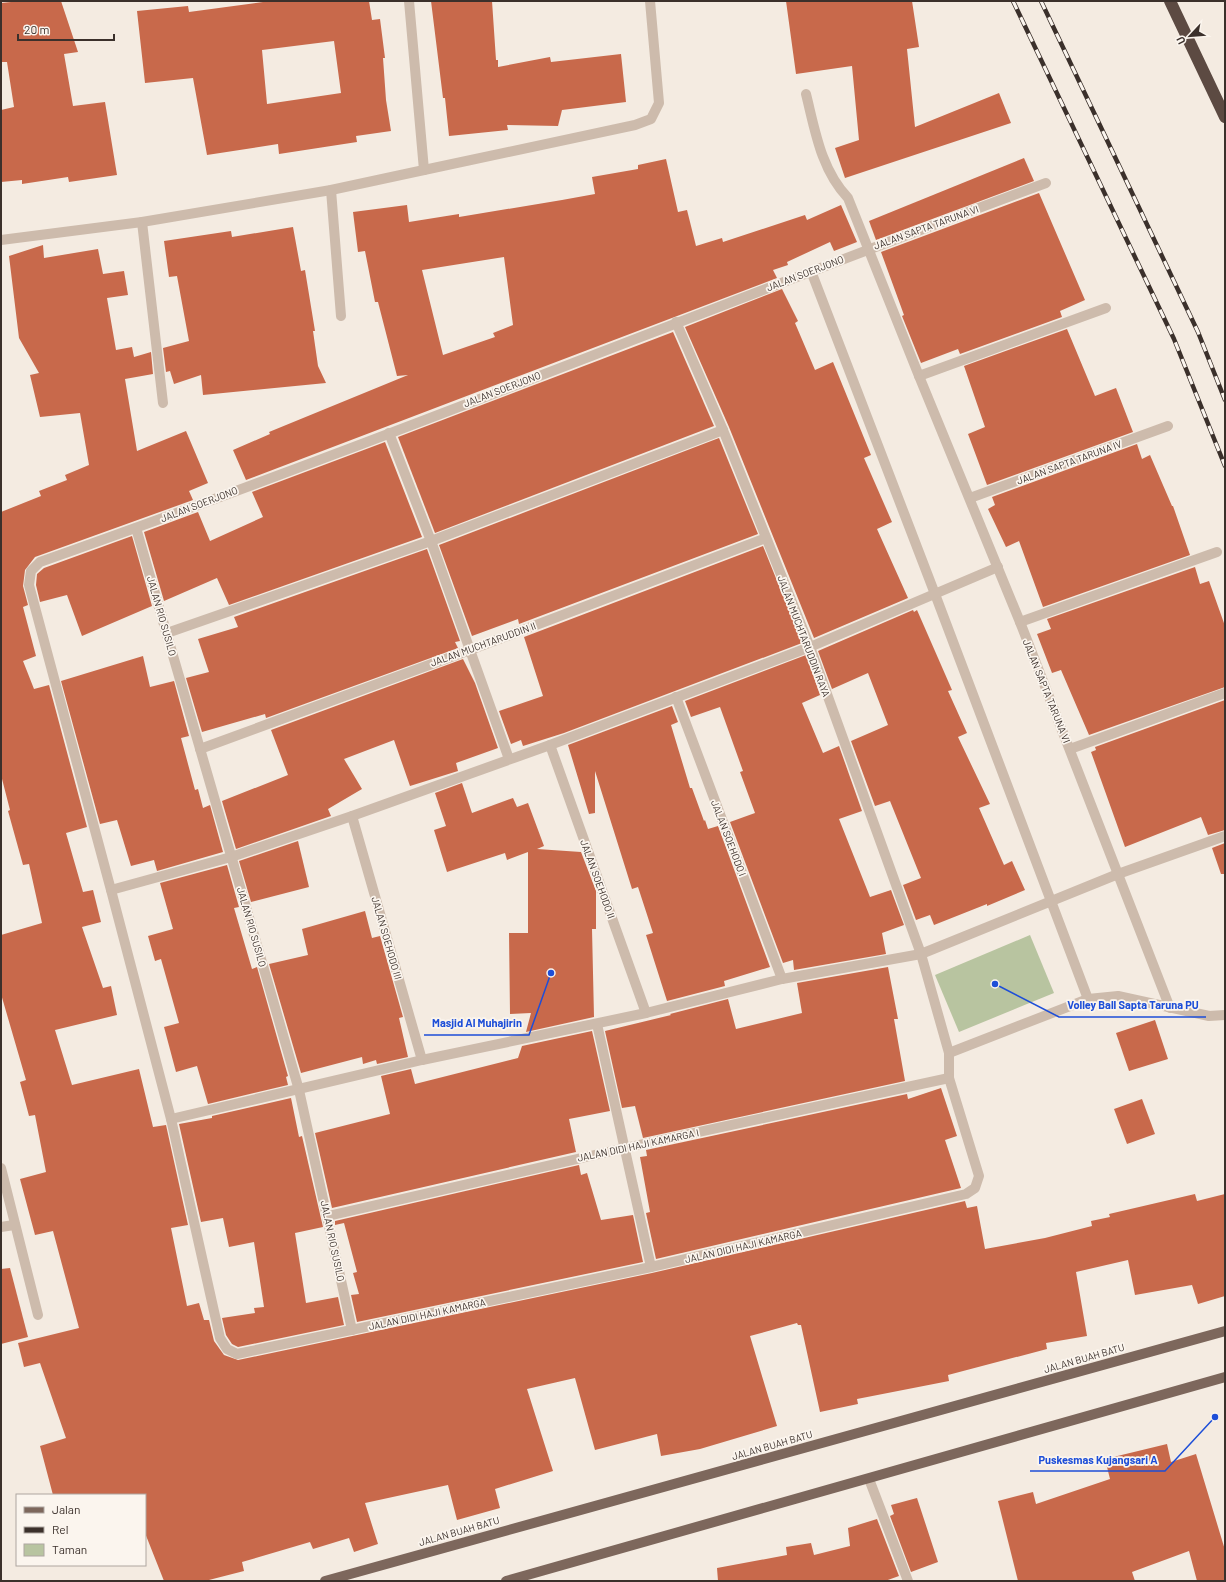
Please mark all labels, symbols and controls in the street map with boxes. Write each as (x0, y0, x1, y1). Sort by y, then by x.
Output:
scale bar (18, 16, 114, 42)
north arrow (1170, 16, 1210, 56)
text: 20 m (24, 22, 50, 36)
text: U (1173, 35, 1188, 47)
street label: JALAN SAPTA TARUNA VI (872, 202, 980, 252)
street label: JALAN SOERJONO (765, 253, 845, 293)
street label: JALAN SOERJONO (462, 369, 542, 409)
street label: JALAN SAPTA TARUNA IV (1015, 437, 1123, 487)
street label: JALAN SOERJONO (159, 484, 239, 524)
street label: JALAN MUCHTARUDDIN RAYA (775, 574, 833, 698)
street label: JALAN RIO SUSILO (145, 575, 179, 657)
street label: JALAN MUCHTARUDDIN II (429, 619, 537, 669)
street label: JALAN SAPTA TARUNA VI (1021, 637, 1073, 745)
street label: JALAN SOEHODO I (709, 798, 749, 878)
street label: JALAN SOEHODO II (578, 838, 618, 920)
street label: JALAN RIO SUSILO (235, 886, 269, 968)
street label: JALAN SOEHODO III (369, 895, 405, 981)
callout: Volley Ball Sapta Taruna PU (1059, 994, 1206, 1017)
text: Volley Ball Sapta Taruna PU (1067, 998, 1199, 1011)
callout: Masjid Al Muhajirin (424, 1012, 529, 1035)
text: Masjid Al Muhajirin (432, 1016, 522, 1029)
street label: JALAN DIDI HAJI KAMARGA I (576, 1126, 700, 1164)
street label: JALAN RIO SUSILO (319, 1200, 347, 1282)
street label: JALAN DIDI HAJI KAMARGA (683, 1227, 803, 1265)
street label: JALAN DIDI HAJI KAMARGA (367, 1296, 487, 1332)
street label: JALAN BUAH BATU (1042, 1341, 1126, 1375)
street label: JALAN BUAH BATU (730, 1428, 814, 1462)
callout: Puskesmas Kujangsari A (1030, 1448, 1165, 1471)
text: Puskesmas Kujangsari A (1038, 1453, 1158, 1466)
legend (16, 1494, 146, 1566)
text: Jalan (52, 1502, 80, 1516)
street label: JALAN BUAH BATU (417, 1514, 501, 1548)
text: Rel (52, 1522, 68, 1536)
text: Taman (52, 1542, 87, 1556)

